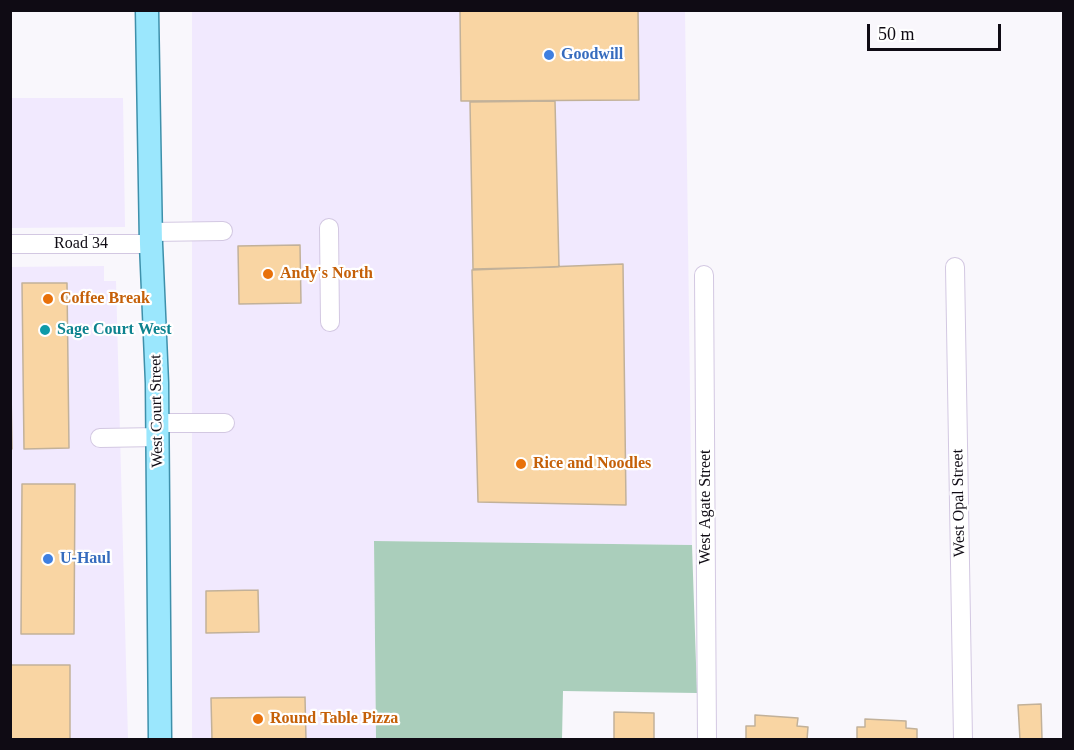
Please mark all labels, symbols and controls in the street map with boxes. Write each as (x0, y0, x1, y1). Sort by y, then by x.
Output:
scale bar (870, 12, 1004, 50)
text: 50 m (878, 24, 915, 44)
place label: Goodwill (561, 45, 623, 65)
marker: Goodwill (542, 48, 556, 62)
street label: Road 34 (54, 234, 108, 254)
place label: Andy's North (280, 264, 373, 284)
marker: Andy's North (261, 267, 275, 281)
place label: Coffee Break (60, 289, 150, 309)
marker: Coffee Break (41, 292, 55, 306)
place label: Sage Court West (57, 320, 172, 340)
marker: Sage Court West (38, 323, 52, 337)
street label: West Court Street (146, 354, 168, 468)
street label: West Agate Street (696, 449, 716, 565)
street label: West Opal Street (948, 449, 970, 557)
place label: Rice and Noodles (533, 454, 651, 474)
marker: Rice and Noodles (514, 457, 528, 471)
place label: U-Haul (60, 549, 111, 569)
marker: U-Haul (41, 552, 55, 566)
place label: Round Table Pizza (270, 709, 398, 729)
marker: Round Table Pizza (251, 712, 265, 726)

